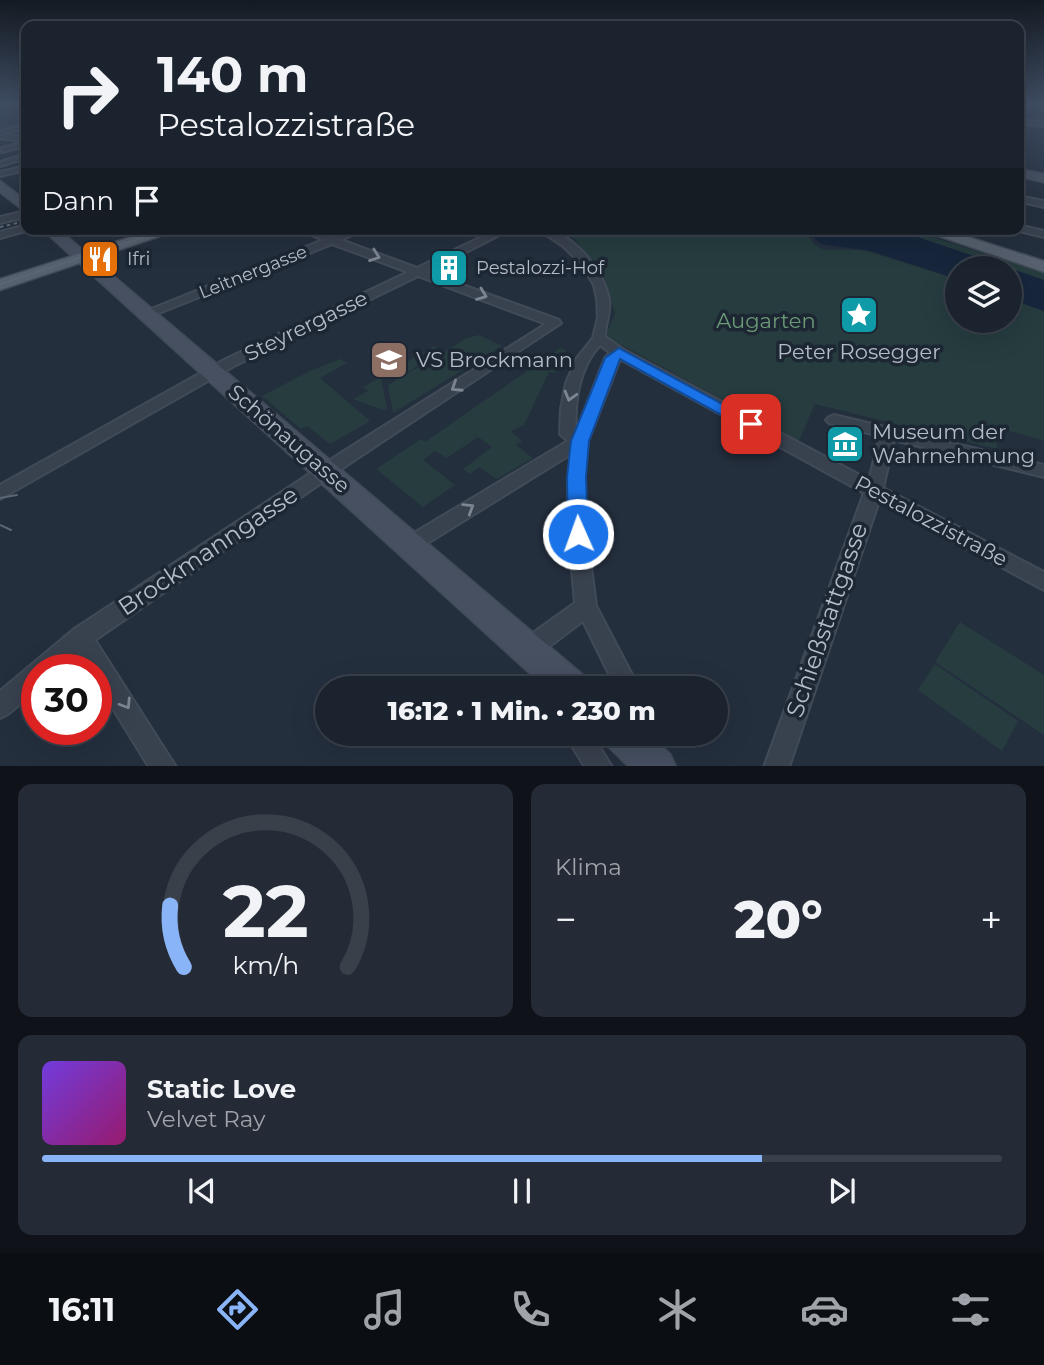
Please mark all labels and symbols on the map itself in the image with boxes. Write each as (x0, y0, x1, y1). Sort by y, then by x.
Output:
restaurant icon: Ifri (79, 238, 121, 280)
street label: Leitnergasse (196, 240, 310, 304)
building icon: Pestalozzi-Hof (428, 247, 470, 289)
place label: Ifri (127, 248, 150, 270)
one-way arrow (369, 248, 381, 262)
place label: Pestalozzi-Hof (476, 257, 605, 279)
street label: Steyrergasse (240, 285, 371, 366)
one-way arrow (476, 287, 488, 301)
place icon: Peter Rosegger (838, 294, 880, 336)
park label: Augarten (716, 308, 816, 333)
school or university icon: VS Brockmann (368, 339, 410, 381)
place label: Peter Rosegger (777, 339, 941, 364)
place label: VS Brockmann (416, 347, 573, 372)
one-way arrow (451, 378, 464, 391)
street label: Schönaugasse (224, 379, 355, 498)
one-way arrow (564, 390, 579, 402)
pin (721, 394, 781, 454)
place label: Museum der Wahrnehmung (872, 419, 1035, 468)
museum icon: Museum der Wahrnehmung (824, 423, 866, 465)
street label: Pestalozzistraße (851, 470, 1012, 571)
street label: Brockmanngasse (112, 480, 303, 621)
position arrow (541, 497, 615, 571)
one-way arrow (461, 503, 474, 516)
street label: Schießstattgasse (780, 519, 873, 721)
speed limit sign: 30 (21, 654, 112, 745)
one-way arrow (117, 697, 130, 710)

